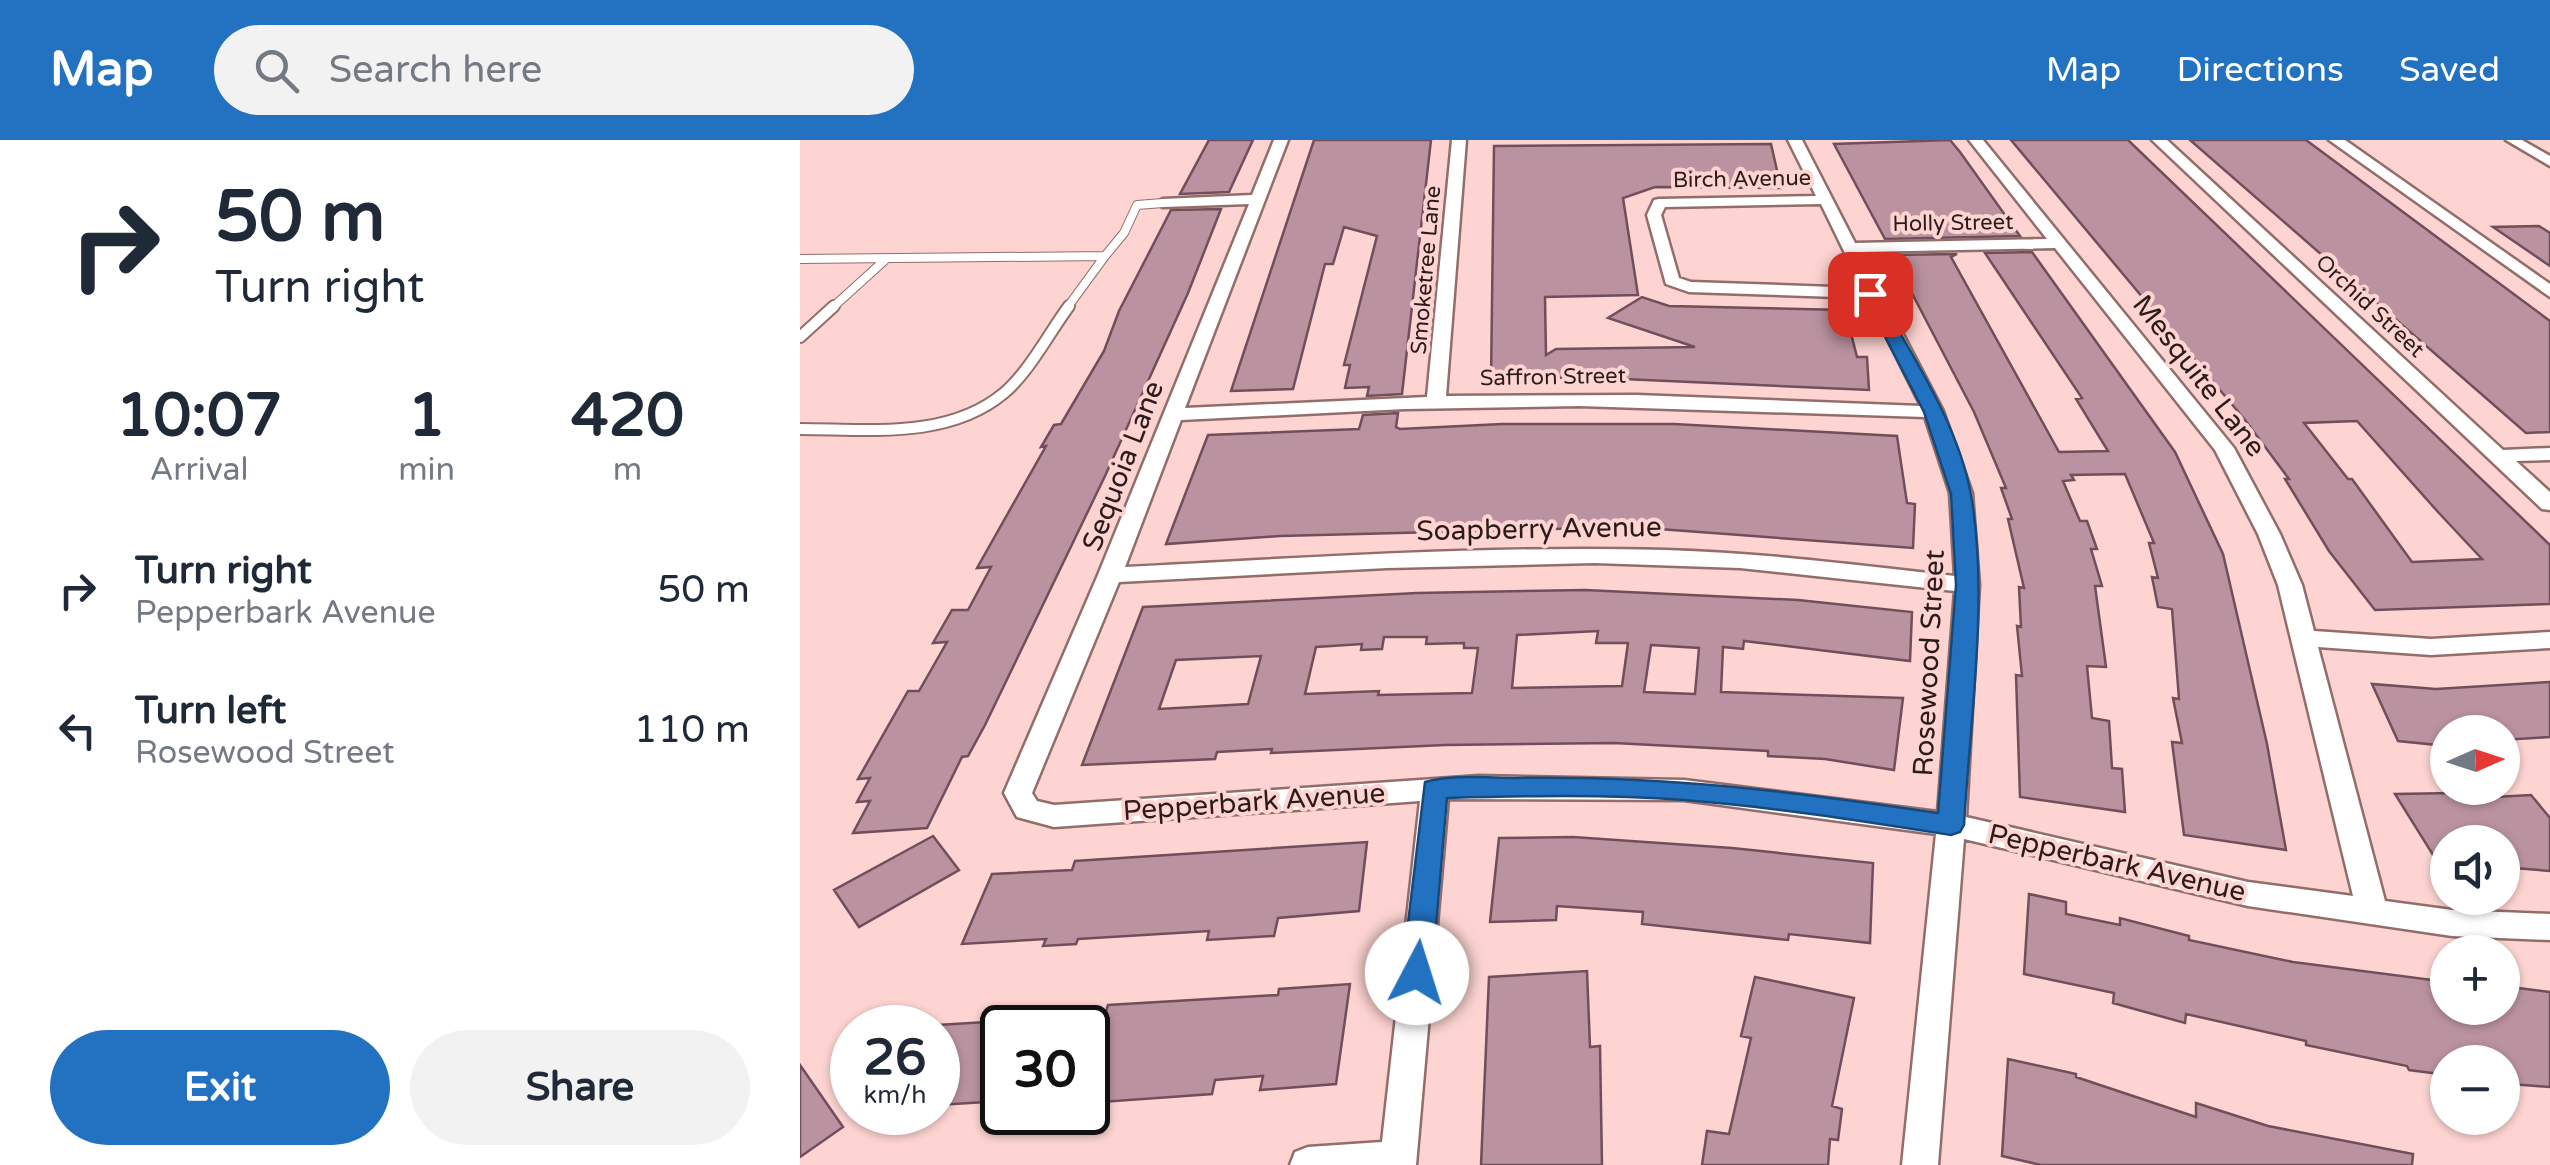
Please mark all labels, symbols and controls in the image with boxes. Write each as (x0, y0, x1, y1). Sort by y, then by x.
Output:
search box (214, 25, 914, 115)
text: Map (50, 41, 154, 99)
icon: search (249, 43, 304, 98)
text: Search here (329, 47, 542, 93)
text: Map (2046, 49, 2121, 91)
text: Directions (2176, 49, 2344, 91)
text: Saved (2399, 49, 2500, 91)
street label: Birch Avenue (1673, 165, 1811, 193)
text: 50 m (215, 176, 385, 260)
icon: right (50, 180, 180, 310)
street label: Smoketree Lane (1406, 185, 1446, 355)
street label: Holly Street (1892, 209, 2014, 237)
street label: Orchid Street (2310, 249, 2430, 363)
pin (1828, 252, 1913, 337)
text: Turn right (215, 261, 424, 315)
icon: arrive (1843, 267, 1898, 322)
street label: Mesquite Lane (2125, 288, 2273, 464)
street label: Saffron Street (1480, 363, 1626, 391)
street label: Sequoia Lane (1075, 376, 1171, 556)
text: 10:07 (116, 380, 282, 452)
text: 1 (408, 380, 445, 452)
text: 420 (571, 380, 684, 452)
text: Arrival (150, 451, 249, 489)
text: min (398, 451, 455, 489)
text: m (613, 451, 642, 489)
street label: Soapberry Avenue (1416, 510, 1662, 548)
text: Turn right (135, 548, 312, 594)
street label: Rosewood Street (1906, 548, 1952, 777)
icon: right (50, 563, 105, 618)
text: 50 m (658, 567, 750, 613)
text: Pepperbark Avenue (135, 594, 436, 632)
text: Turn left (135, 688, 286, 734)
icon: left (50, 703, 105, 758)
text: 110 m (634, 707, 750, 753)
north arrow (2430, 715, 2520, 805)
map controls (2430, 715, 2520, 1135)
text: Rosewood Street (135, 734, 395, 772)
street label: Pepperbark Avenue (1122, 776, 1386, 828)
street label: Pepperbark Avenue (1985, 817, 2249, 909)
button: sound (2430, 825, 2520, 915)
position arrow (1365, 921, 1469, 1025)
button: + (2430, 935, 2520, 1025)
speed limit sign: 30 (980, 1005, 1110, 1135)
text: 26 (864, 1028, 926, 1088)
button: Exit (50, 1030, 390, 1145)
button: Share (410, 1030, 750, 1145)
button: − (2430, 1045, 2520, 1135)
text: km/h (864, 1080, 926, 1110)

